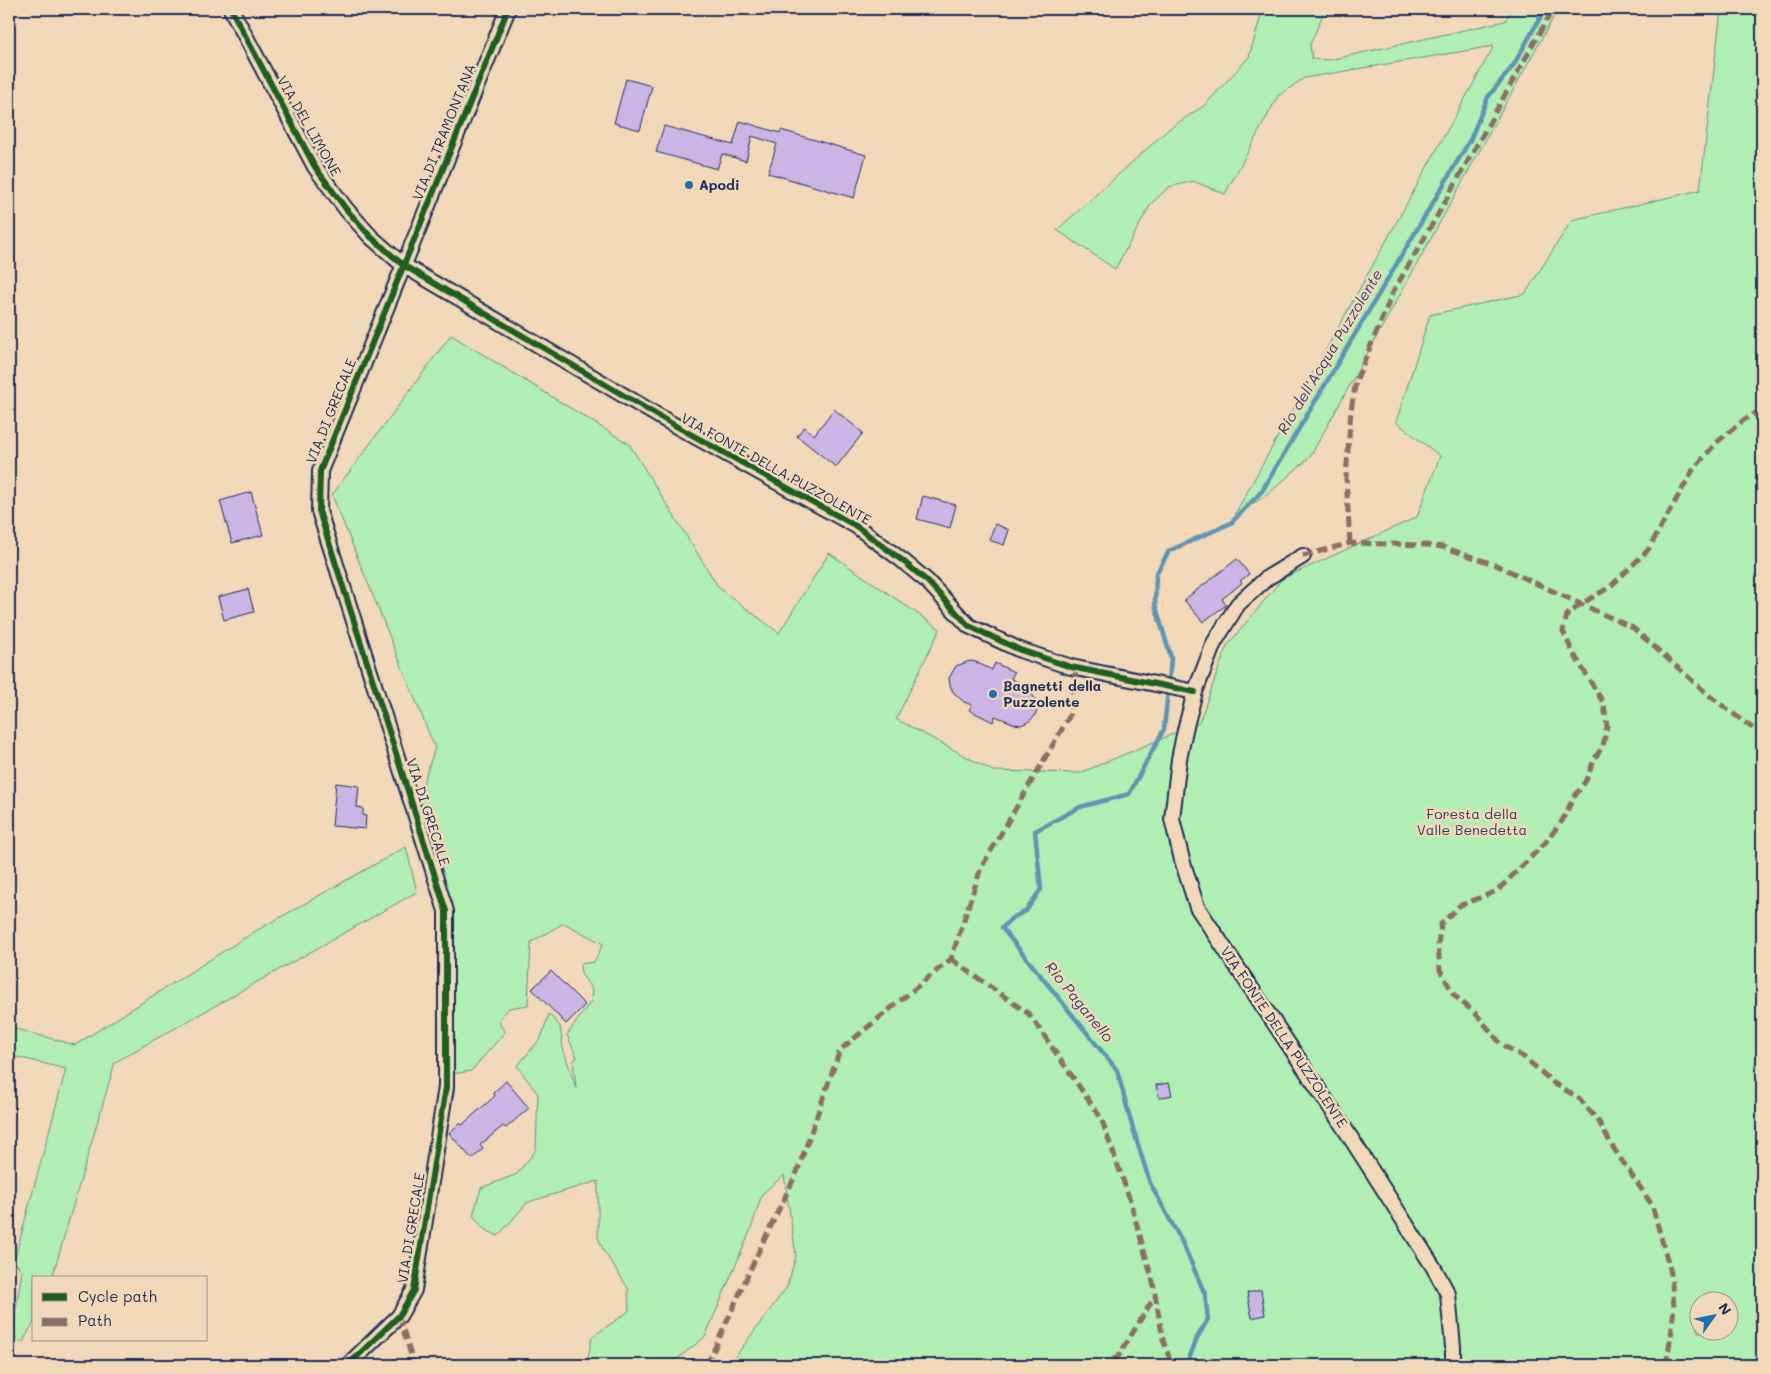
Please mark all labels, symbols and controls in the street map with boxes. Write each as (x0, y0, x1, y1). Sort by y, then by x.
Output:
street label: VIA DI TRAMONTANA (407, 61, 480, 203)
street label: VIA DEL LIMONE (273, 72, 346, 179)
place label: Apodi (699, 175, 740, 194)
marker: Apodi (683, 179, 695, 191)
water label: Rio dell'Acqua Puzzolente (1272, 265, 1386, 438)
street label: VIA DI GRECALE (301, 355, 360, 466)
street label: VIA FONTE DELLA PUZZOLENTE (678, 408, 875, 529)
place label: Bagnetti della Puzzolente (1003, 676, 1102, 711)
marker: Bagnetti della Puzzolente (987, 688, 999, 700)
street label: VIA DI GRECALE (402, 756, 455, 868)
park label: Foresta della Valle Benedetta (1417, 804, 1527, 839)
street label: VIA FONTE DELLA PUZZOLENTE (1216, 942, 1352, 1131)
water label: Rio Paganello (1041, 957, 1119, 1046)
street label: VIA DI GRECALE (392, 1171, 429, 1285)
legend (32, 1276, 208, 1342)
text: Cycle path (78, 1286, 157, 1306)
north arrow (1688, 1292, 1738, 1342)
text: N (1714, 1299, 1736, 1318)
text: Path (78, 1310, 112, 1330)

